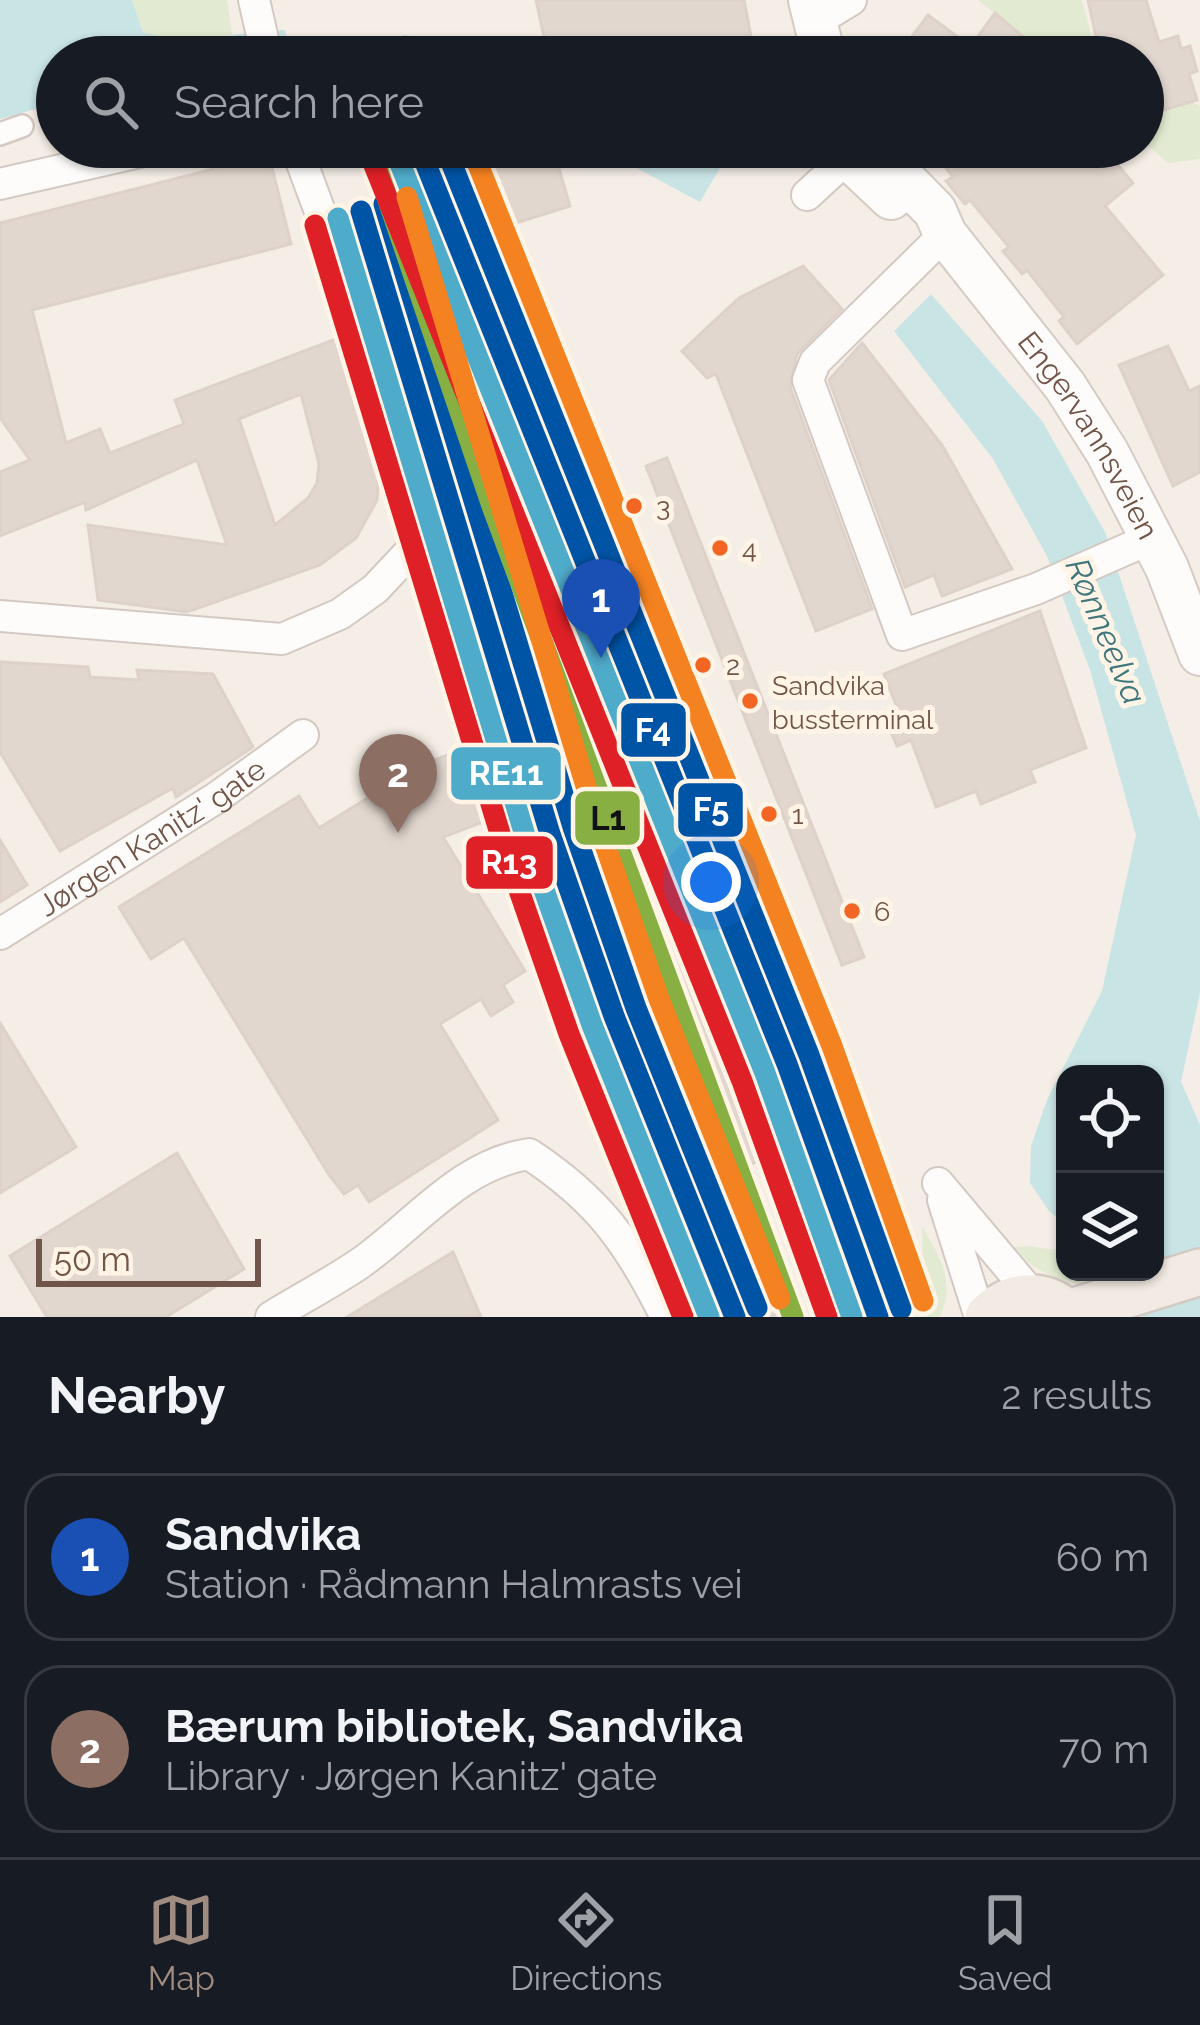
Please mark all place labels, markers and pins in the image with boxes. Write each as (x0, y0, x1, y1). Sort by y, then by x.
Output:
place label: 3 (656, 491, 670, 522)
marker: 3 (623, 495, 645, 517)
place label: 4 (742, 533, 757, 564)
marker: 4 (709, 537, 731, 559)
pin: 1 (562, 559, 640, 658)
place label: 2 (726, 650, 740, 681)
marker: 2 (692, 654, 714, 676)
place label: Sandvika bussterminal (772, 670, 934, 735)
marker: Sandvika bussterminal (739, 690, 761, 712)
pin: 2 (359, 734, 437, 833)
place label: 1 (792, 799, 804, 830)
marker: 1 (758, 803, 780, 825)
place label: 6 (874, 896, 890, 927)
marker: 6 (841, 900, 863, 922)

